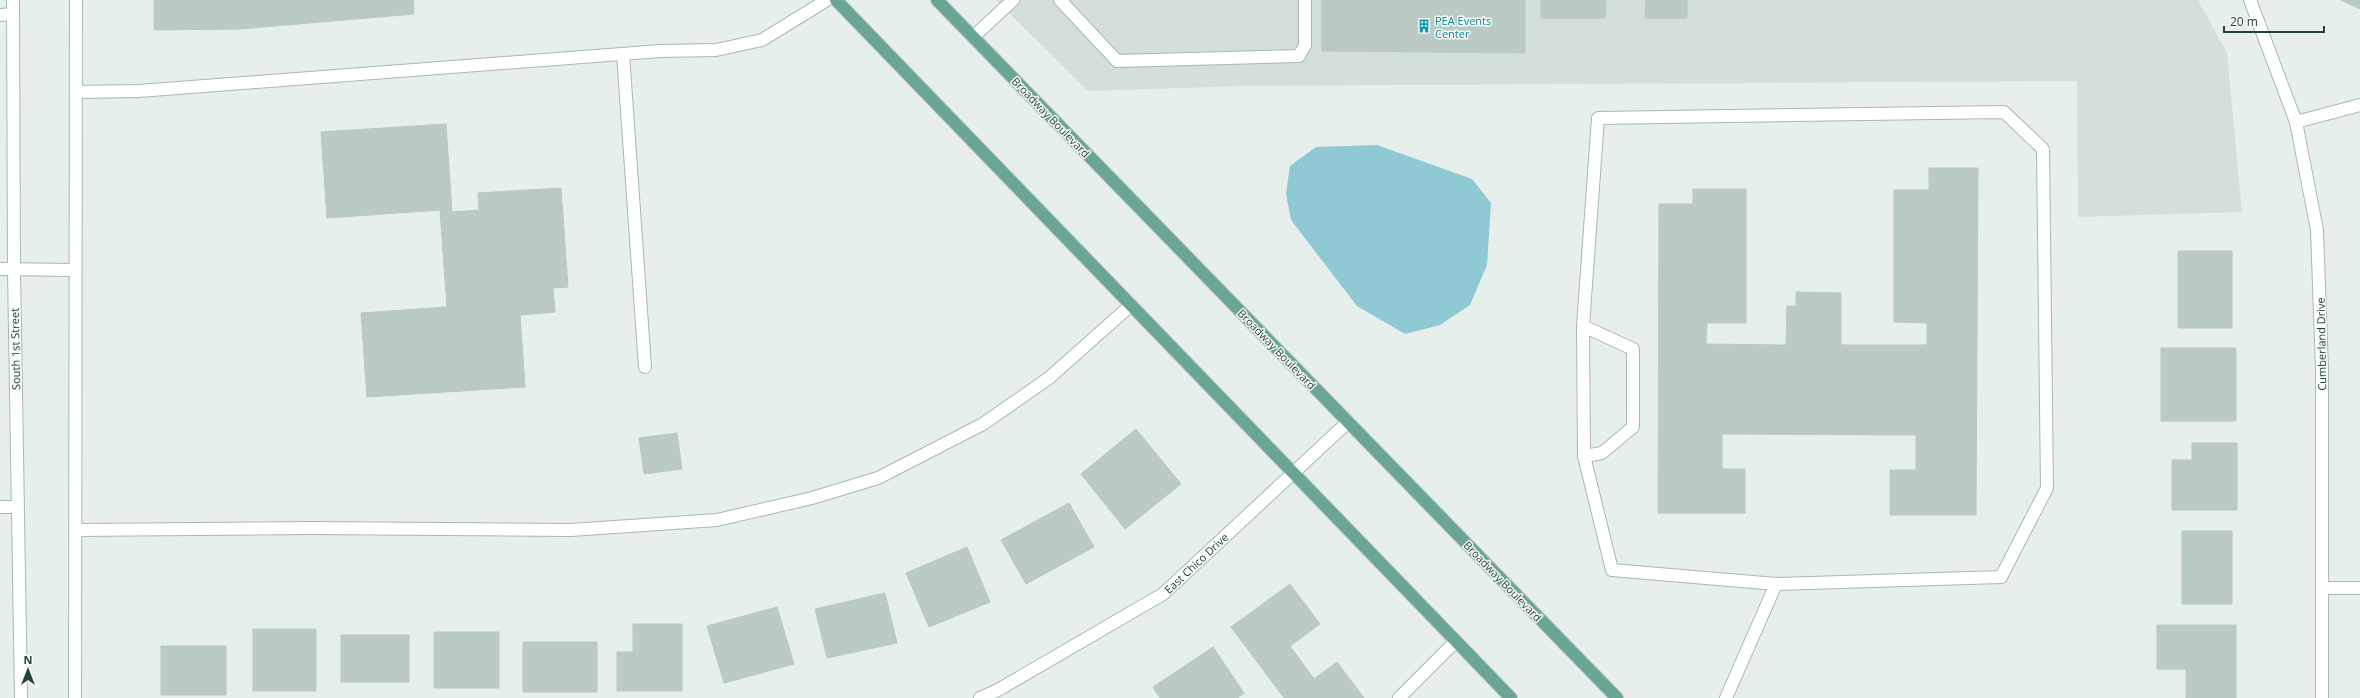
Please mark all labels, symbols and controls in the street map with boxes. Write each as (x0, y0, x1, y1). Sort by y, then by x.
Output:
scale bar (2224, 8, 2324, 34)
place label: PEA Events Center (1435, 13, 1491, 41)
text: 20 m (2230, 13, 2258, 30)
building icon: PEA Events Center (1416, 18, 1432, 34)
street label: Broadway Boulevard (1009, 74, 1093, 160)
street label: Cumberland Drive (2313, 297, 2329, 391)
street label: Broadway Boulevard (1235, 306, 1319, 392)
street label: South 1st Street (7, 308, 23, 390)
street label: East Chico Drive (1161, 529, 1231, 597)
street label: Broadway Boulevard (1461, 538, 1545, 624)
north arrow (8, 650, 48, 690)
text: N (24, 652, 32, 667)

